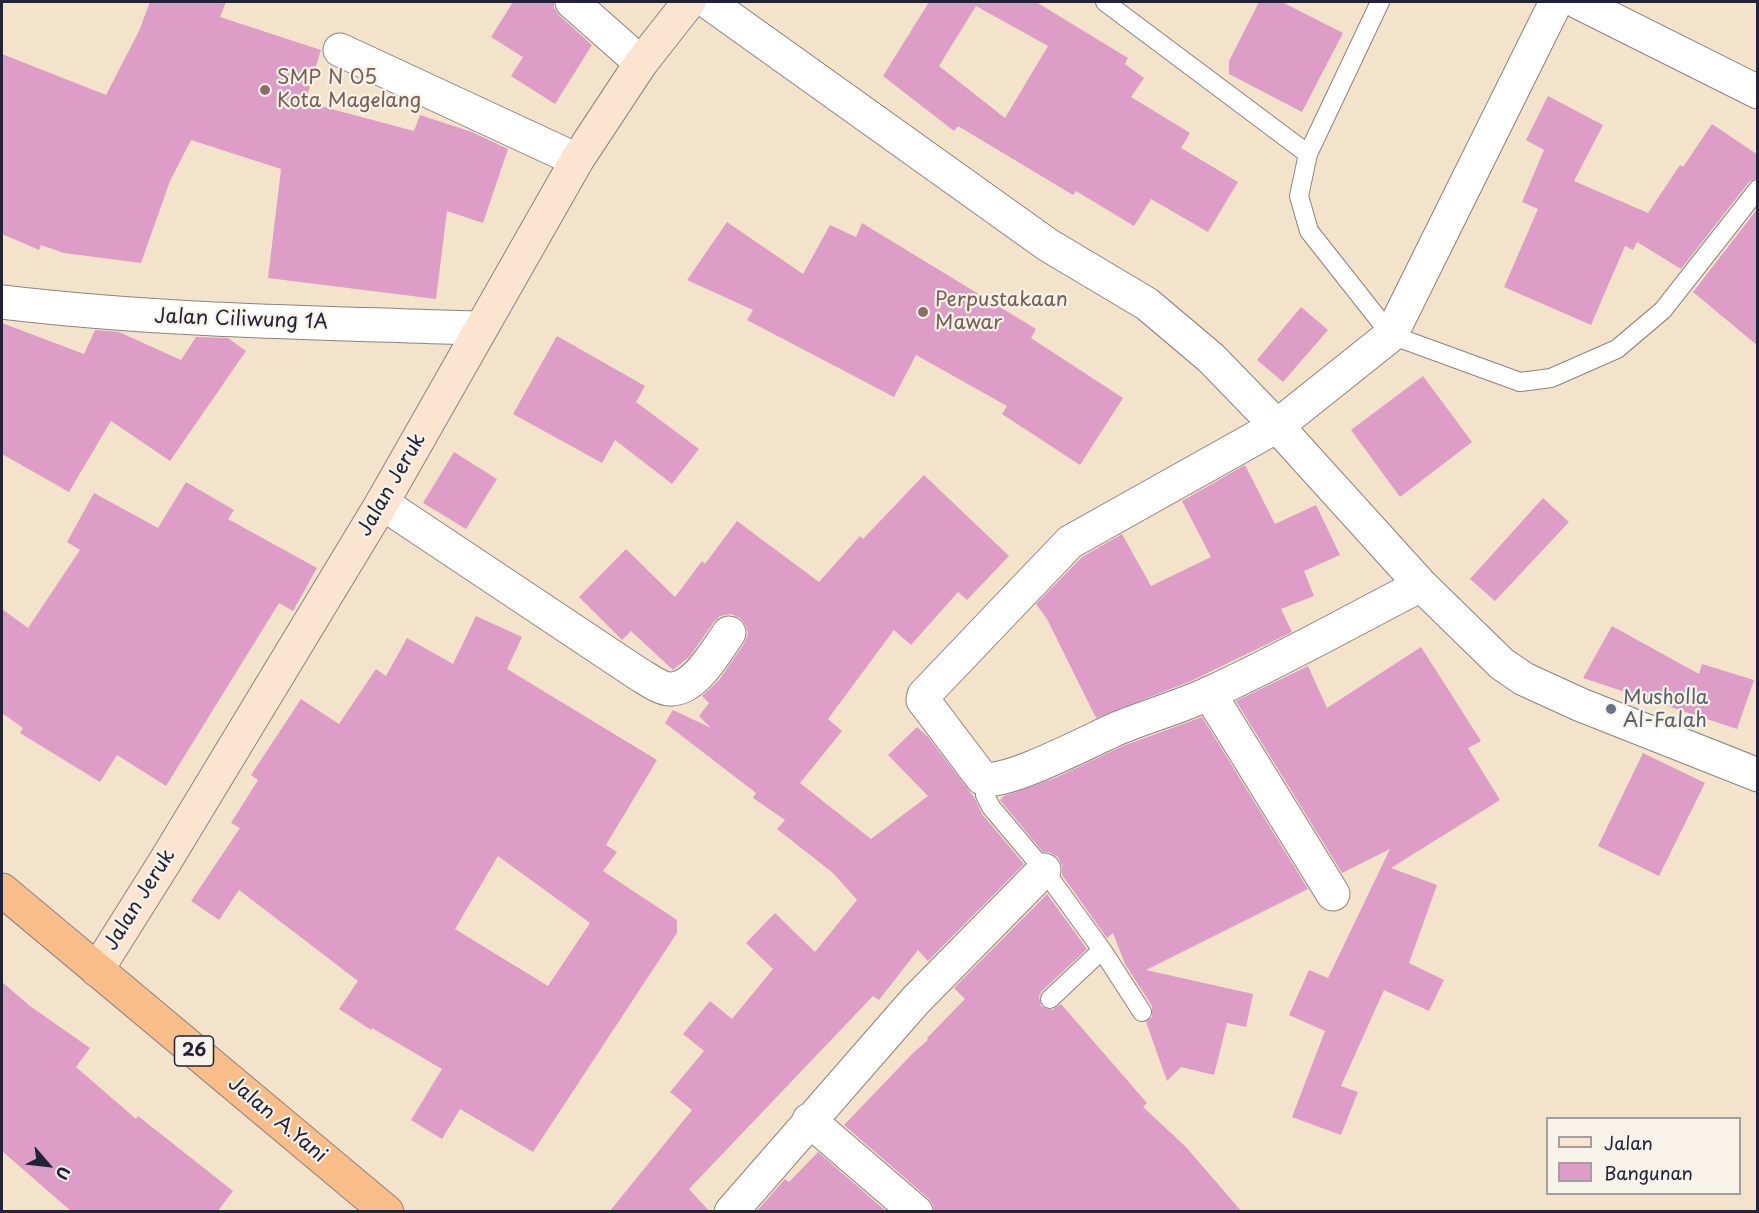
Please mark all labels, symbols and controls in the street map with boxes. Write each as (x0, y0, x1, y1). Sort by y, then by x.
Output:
place label: SMP N 05 Kota Magelang (277, 66, 421, 113)
marker: SMP N 05 Kota Magelang (258, 83, 272, 97)
place label: Perpustakaan Mawar (935, 288, 1068, 335)
street label: Jalan Ciliwung 1A (154, 305, 328, 335)
marker: Perpustakaan Mawar (916, 305, 930, 319)
street label: Jalan Jeruk (353, 429, 431, 541)
place label: Musholla Al-Falah (1623, 686, 1708, 733)
marker: Musholla Al-Falah (1604, 702, 1618, 716)
street label: Jalan Jeruk (99, 845, 181, 955)
road number: 26 (174, 1036, 214, 1066)
street label: Jalan A.Yani (223, 1072, 331, 1168)
legend (1546, 1117, 1741, 1195)
text: Jalan (1604, 1129, 1653, 1156)
north arrow (18, 1135, 78, 1195)
text: Bangunan (1604, 1159, 1693, 1186)
text: U (50, 1162, 77, 1184)

